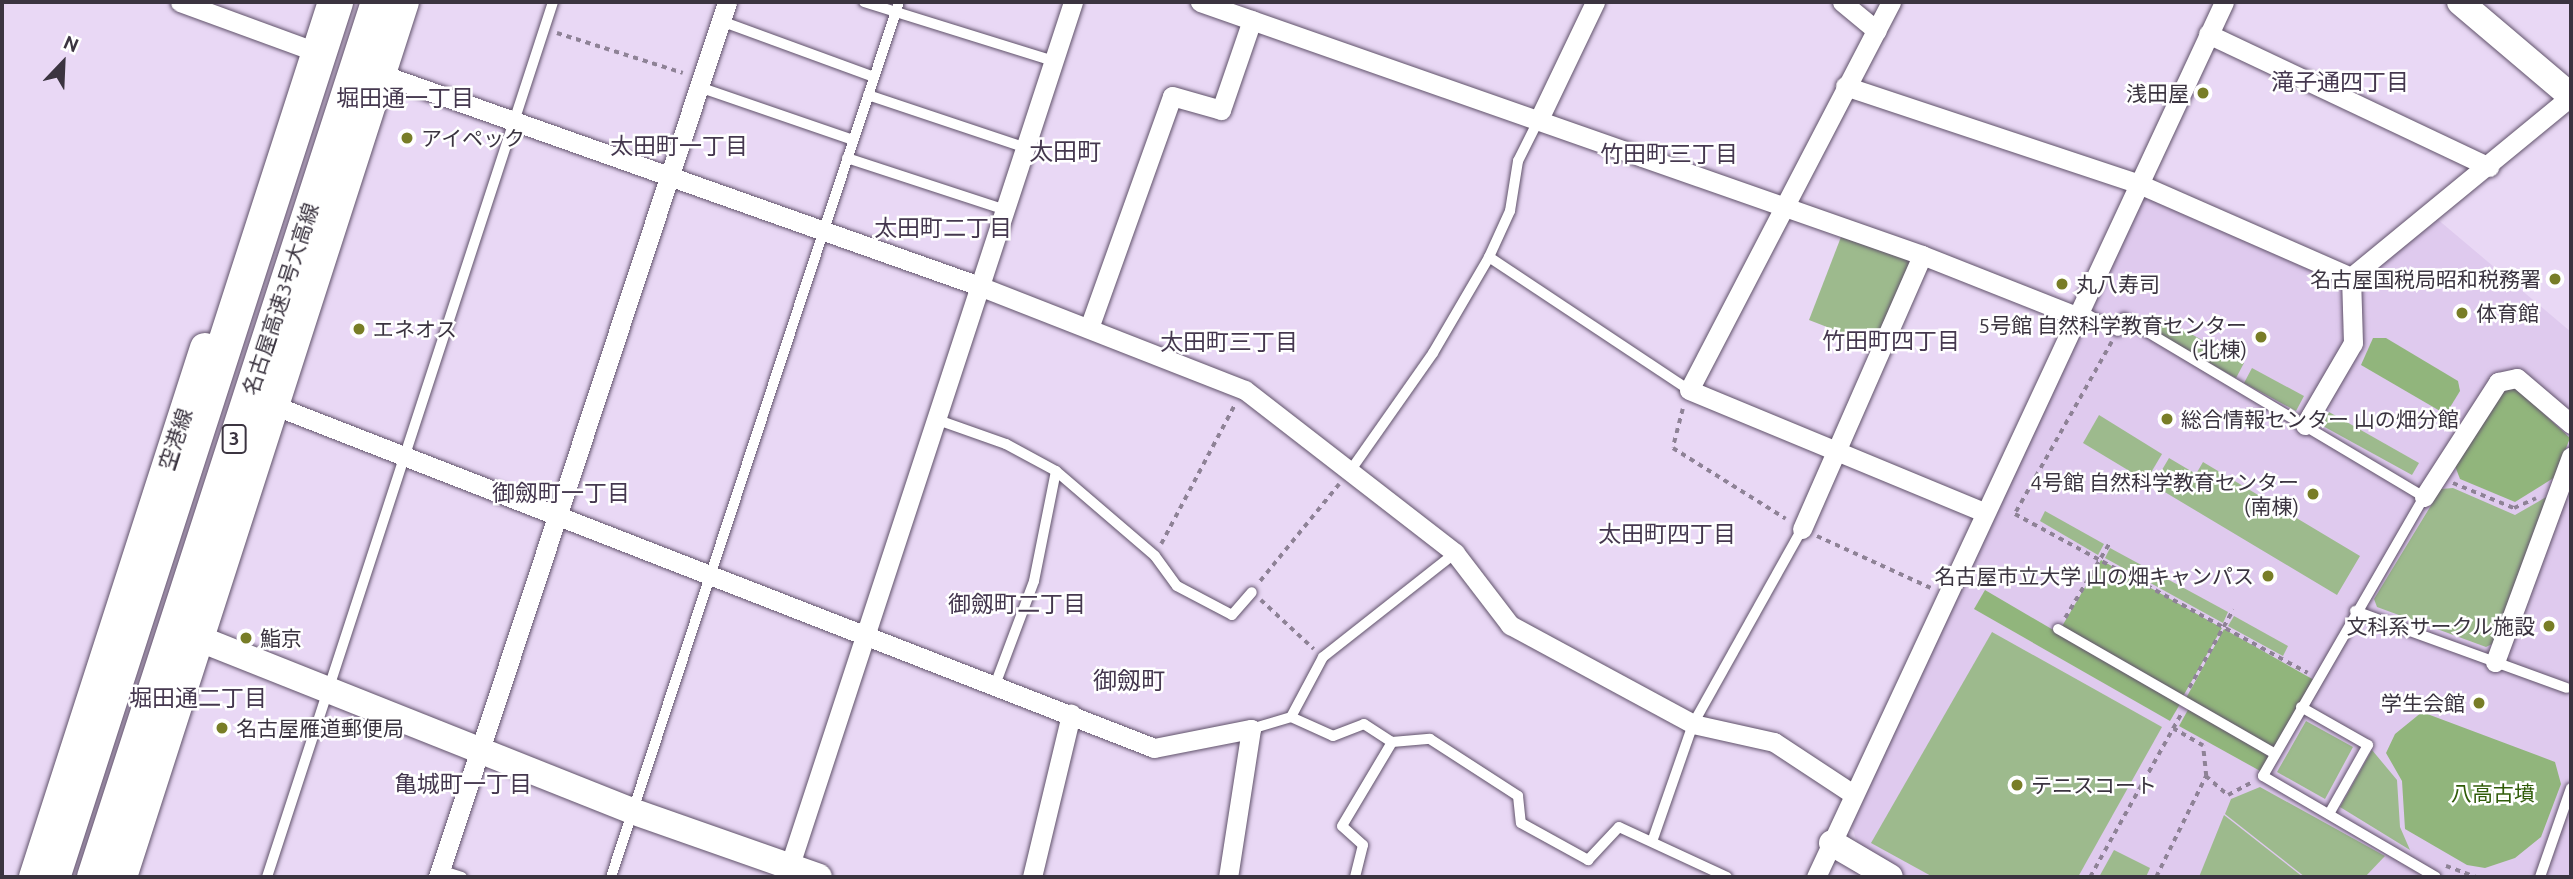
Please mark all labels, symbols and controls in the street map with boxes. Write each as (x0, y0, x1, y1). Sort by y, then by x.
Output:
north arrow (28, 28, 98, 98)
text: N (60, 31, 82, 57)
district label: 滝子通四丁目 (2271, 68, 2409, 96)
place label: 浅田屋 (2126, 80, 2189, 106)
district label: 堀田通一丁目 (336, 84, 474, 112)
marker: 浅田屋 (2195, 85, 2211, 101)
place label: アイペック (421, 125, 526, 151)
marker: アイペック (399, 130, 415, 146)
district label: 太田町一丁目 (610, 132, 748, 160)
district label: 太田町 (1029, 138, 1101, 166)
district label: 竹田町三丁目 (1600, 140, 1738, 168)
street label: 名古屋高速3号大高線 (237, 200, 323, 398)
district label: 太田町二丁目 (874, 214, 1012, 242)
place label: 名古屋国税局昭和税務署 (2310, 266, 2541, 292)
place label: 丸八寿司 (2076, 271, 2160, 297)
marker: 名古屋国税局昭和税務署 (2547, 271, 2563, 287)
marker: 丸八寿司 (2054, 276, 2070, 292)
place label: 体育館 (2476, 300, 2539, 326)
marker: 体育館 (2454, 305, 2470, 321)
place label: 5号館 自然科学教育センター (北棟) (1978, 312, 2247, 362)
place label: エネオス (373, 316, 457, 342)
marker: エネオス (351, 321, 367, 337)
district label: 竹田町四丁目 (1822, 327, 1960, 355)
district label: 太田町三丁目 (1160, 328, 1298, 356)
marker: 5号館 自然科学教育センター (北棟) (2253, 329, 2269, 345)
street label: 空港線 (153, 405, 197, 473)
place label: 総合情報センター 山の畑分館 (2181, 406, 2459, 432)
marker: 総合情報センター 山の畑分館 (2159, 411, 2175, 427)
road number: 3 (220, 424, 248, 454)
place label: 4号館 自然科学教育センター (南棟) (2030, 469, 2299, 519)
district label: 御劔町一丁目 (492, 479, 630, 507)
marker: 4号館 自然科学教育センター (南棟) (2305, 486, 2321, 502)
district label: 太田町四丁目 (1598, 520, 1736, 548)
place label: 名古屋市立大学 山の畑キャンパス (1934, 563, 2254, 589)
marker: 名古屋市立大学 山の畑キャンパス (2260, 568, 2276, 584)
district label: 御劔町二丁目 (948, 590, 1086, 618)
place label: 文科系サークル施設 (2346, 613, 2535, 639)
marker: 文科系サークル施設 (2541, 618, 2557, 634)
place label: 鮨京 (260, 625, 302, 651)
marker: 鮨京 (238, 630, 254, 646)
district label: 御劔町 (1093, 667, 1165, 695)
district label: 堀田通二丁目 (129, 684, 267, 712)
place label: 学生会館 (2381, 690, 2465, 716)
marker: 学生会館 (2471, 695, 2487, 711)
place label: 名古屋雁道郵便局 (236, 715, 404, 741)
marker: 名古屋雁道郵便局 (214, 720, 230, 736)
district label: 亀城町一丁目 (394, 770, 532, 798)
place label: テニスコート (2031, 772, 2157, 798)
marker: テニスコート (2009, 777, 2025, 793)
park label: 八高古墳 (2451, 780, 2535, 806)

